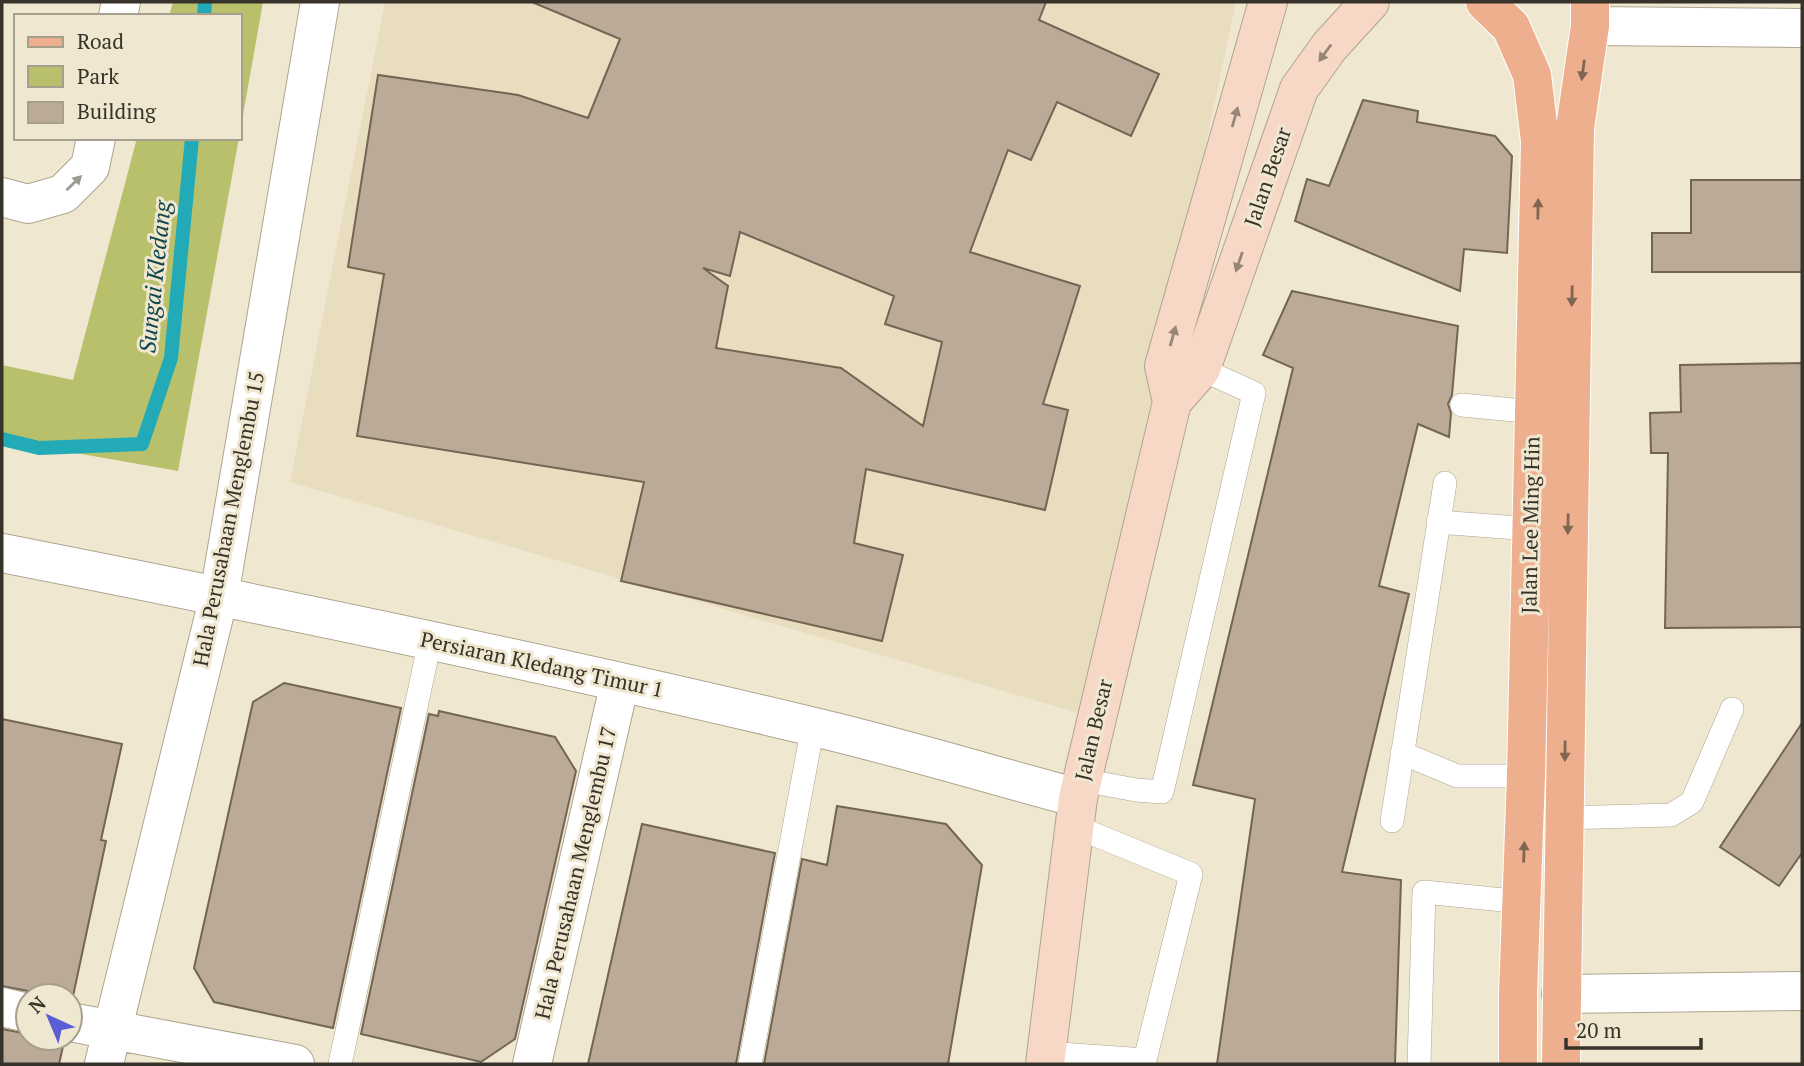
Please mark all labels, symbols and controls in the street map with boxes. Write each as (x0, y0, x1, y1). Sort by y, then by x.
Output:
legend (14, 14, 242, 140)
text: Road (77, 27, 124, 55)
one-way arrow (1318, 44, 1332, 62)
one-way arrow (1577, 59, 1588, 81)
text: Park (77, 62, 119, 90)
text: Building (77, 97, 157, 125)
one-way arrow (1230, 106, 1241, 128)
street label: Jalan Besar (1237, 123, 1297, 230)
one-way arrow (66, 174, 83, 191)
one-way arrow (1533, 197, 1544, 219)
water label: Sungai Kledang (131, 198, 178, 355)
one-way arrow (1233, 251, 1244, 272)
one-way arrow (1566, 286, 1578, 308)
one-way arrow (1168, 325, 1178, 346)
street label: Hala Perusahaan Menglembu 15 (186, 369, 270, 669)
street label: Jalan Lee Ming Hin (1514, 436, 1546, 614)
one-way arrow (1562, 513, 1574, 535)
street label: Persiaran Kledang Timur 1 (418, 625, 666, 703)
street label: Jalan Besar (1068, 676, 1118, 783)
street label: Hala Perusahaan Menglembu 17 (528, 724, 622, 1022)
one-way arrow (1559, 741, 1570, 763)
one-way arrow (1518, 841, 1530, 863)
north arrow (14, 982, 84, 1052)
text: N (23, 990, 51, 1018)
scale bar (1566, 1006, 1701, 1050)
text: 20 m (1576, 1016, 1622, 1044)

